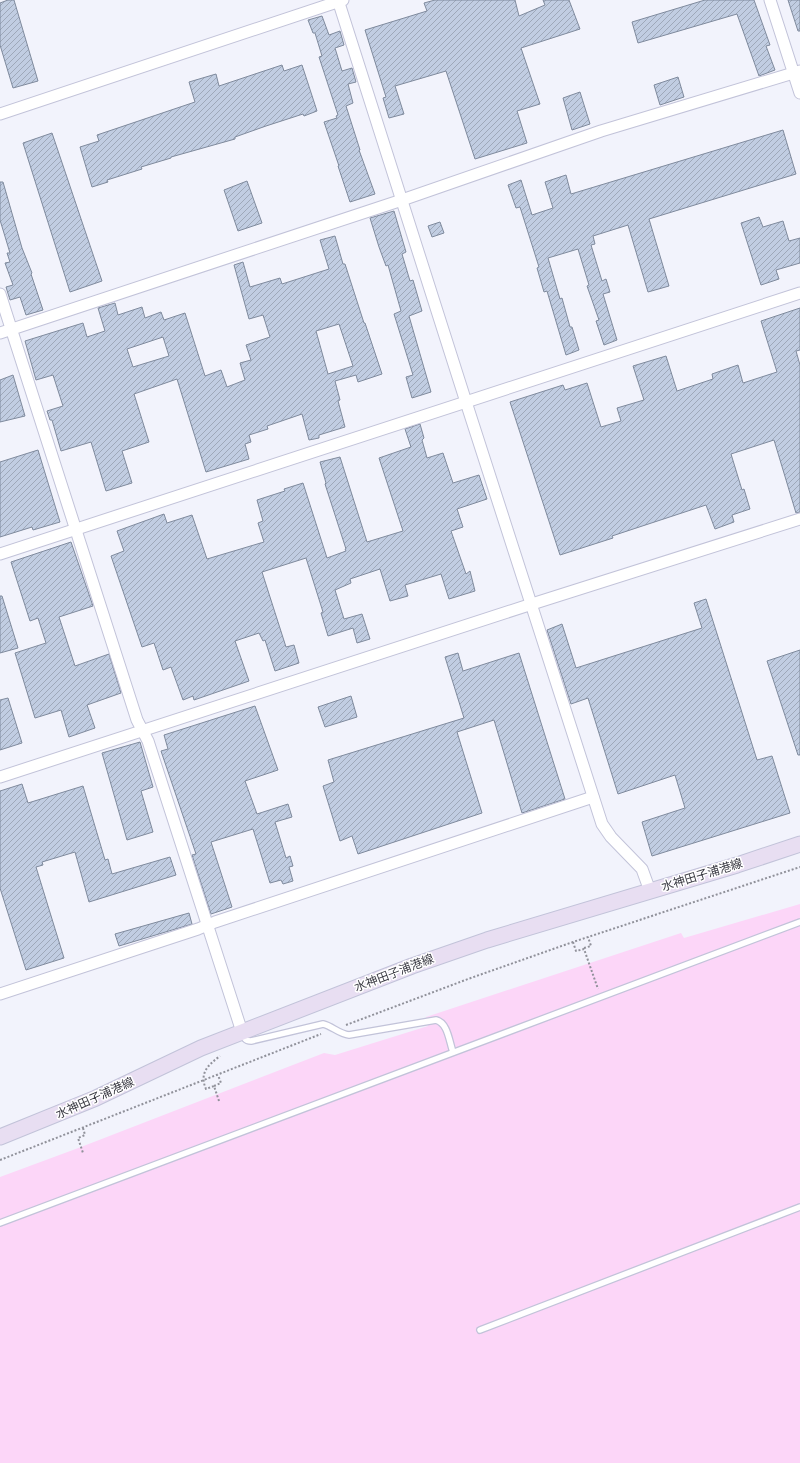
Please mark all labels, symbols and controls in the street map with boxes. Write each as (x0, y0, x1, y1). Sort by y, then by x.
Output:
street label: 水神田子浦港線 (660, 856, 744, 894)
street label: 水神田子浦港線 (352, 951, 436, 995)
street label: 水神田子浦港線 (54, 1075, 136, 1121)

